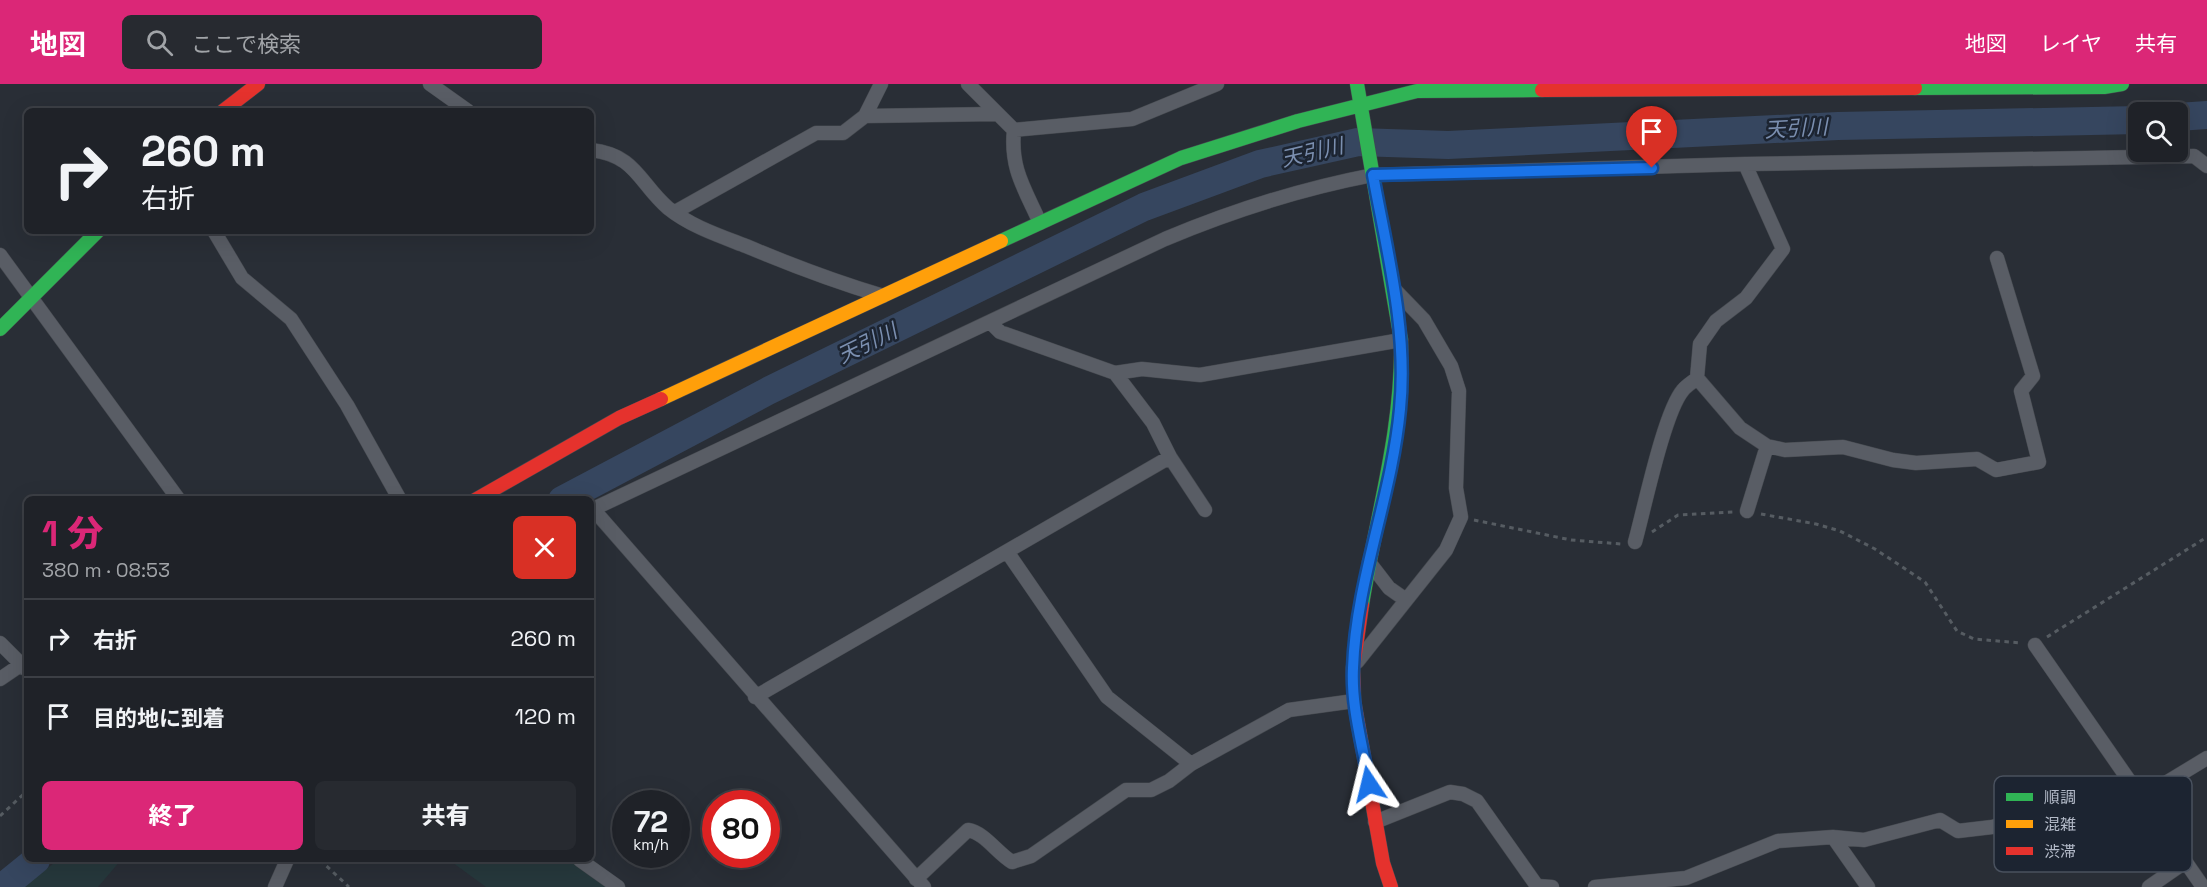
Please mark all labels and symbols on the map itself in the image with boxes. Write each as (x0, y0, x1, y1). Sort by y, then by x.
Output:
pin (1626, 106, 1677, 168)
water label: 天引川 (1764, 113, 1830, 143)
water label: 天引川 (1278, 131, 1348, 172)
water label: 天引川 (833, 316, 903, 369)
position arrow (1337, 752, 1401, 816)
legend (1994, 776, 2192, 872)
text: 順調 (2044, 787, 2076, 808)
speed limit sign: 80 (702, 790, 780, 868)
text: 混雑 (2044, 814, 2076, 835)
text: 渋滞 (2044, 841, 2076, 862)

